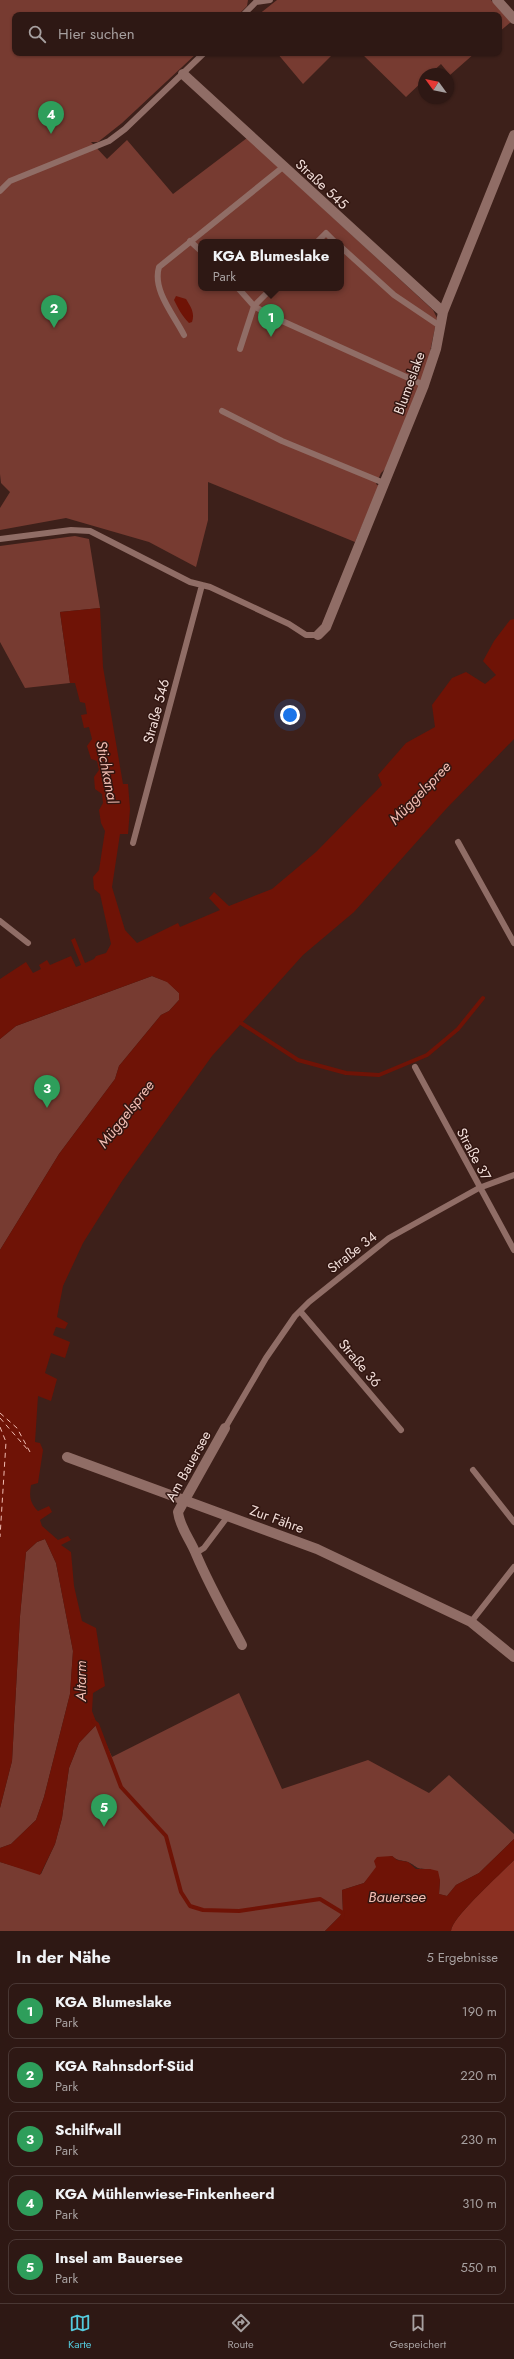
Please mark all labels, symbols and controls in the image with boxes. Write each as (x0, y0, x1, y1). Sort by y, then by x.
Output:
search box (12, 12, 502, 56)
icon: search (26, 23, 48, 45)
text: Hier suchen (58, 23, 135, 45)
north arrow (418, 68, 454, 104)
pin: 4 (38, 101, 64, 134)
street label: Straße 545 (291, 154, 353, 214)
popup (198, 239, 344, 291)
text: KGA Blumeslake (213, 245, 329, 267)
text: Park (213, 267, 236, 286)
pin: 2 (41, 295, 67, 328)
pin: 1 (258, 304, 284, 337)
street label: Blumeslake (388, 349, 430, 417)
street label: Straße 546 (138, 677, 174, 745)
your location (280, 705, 300, 725)
water label: Stichkanal (90, 739, 124, 806)
water label: Müggelspree (384, 756, 456, 830)
pin: 3 (34, 1075, 60, 1108)
water label: Müggelspree (92, 1075, 160, 1153)
street label: Straße 37 (452, 1124, 496, 1184)
street label: Straße 34 (323, 1226, 381, 1278)
street label: Straße 36 (334, 1335, 386, 1391)
street label: Am Bauersee (160, 1427, 216, 1505)
street label: Zur Fähre (247, 1500, 307, 1538)
water label: Altarm (70, 1660, 92, 1703)
pin: 5 (91, 1794, 117, 1827)
water label: Bauersee (368, 1886, 426, 1908)
text: In der Nähe (16, 1945, 111, 1969)
text: 5 Ergebnisse (426, 1948, 498, 1967)
text: KGA Blumeslake (55, 1991, 172, 2013)
text: 1 (27, 2002, 33, 2021)
text: 190 m (462, 2002, 497, 2021)
text: Park (55, 2013, 78, 2032)
text: KGA Rahnsdorf-Süd (55, 2055, 194, 2077)
text: 2 (26, 2066, 34, 2085)
text: 220 m (460, 2066, 497, 2085)
text: Park (55, 2077, 78, 2096)
text: Schilfwall (55, 2119, 121, 2141)
text: 3 (26, 2130, 34, 2149)
text: 230 m (461, 2130, 497, 2149)
text: Park (55, 2141, 78, 2160)
text: KGA Mühlenwiese-Finkenheerd (55, 2183, 275, 2205)
text: 4 (25, 2194, 35, 2213)
text: 310 m (462, 2194, 497, 2213)
text: Park (55, 2205, 78, 2224)
text: Insel am Bauersee (55, 2247, 183, 2269)
text: 5 (26, 2258, 34, 2277)
text: 550 m (460, 2258, 497, 2277)
text: Park (55, 2269, 78, 2288)
tab: Karte (68, 2312, 92, 2352)
tab: Route (227, 2312, 254, 2352)
tab: Gespeichert (390, 2312, 446, 2352)

